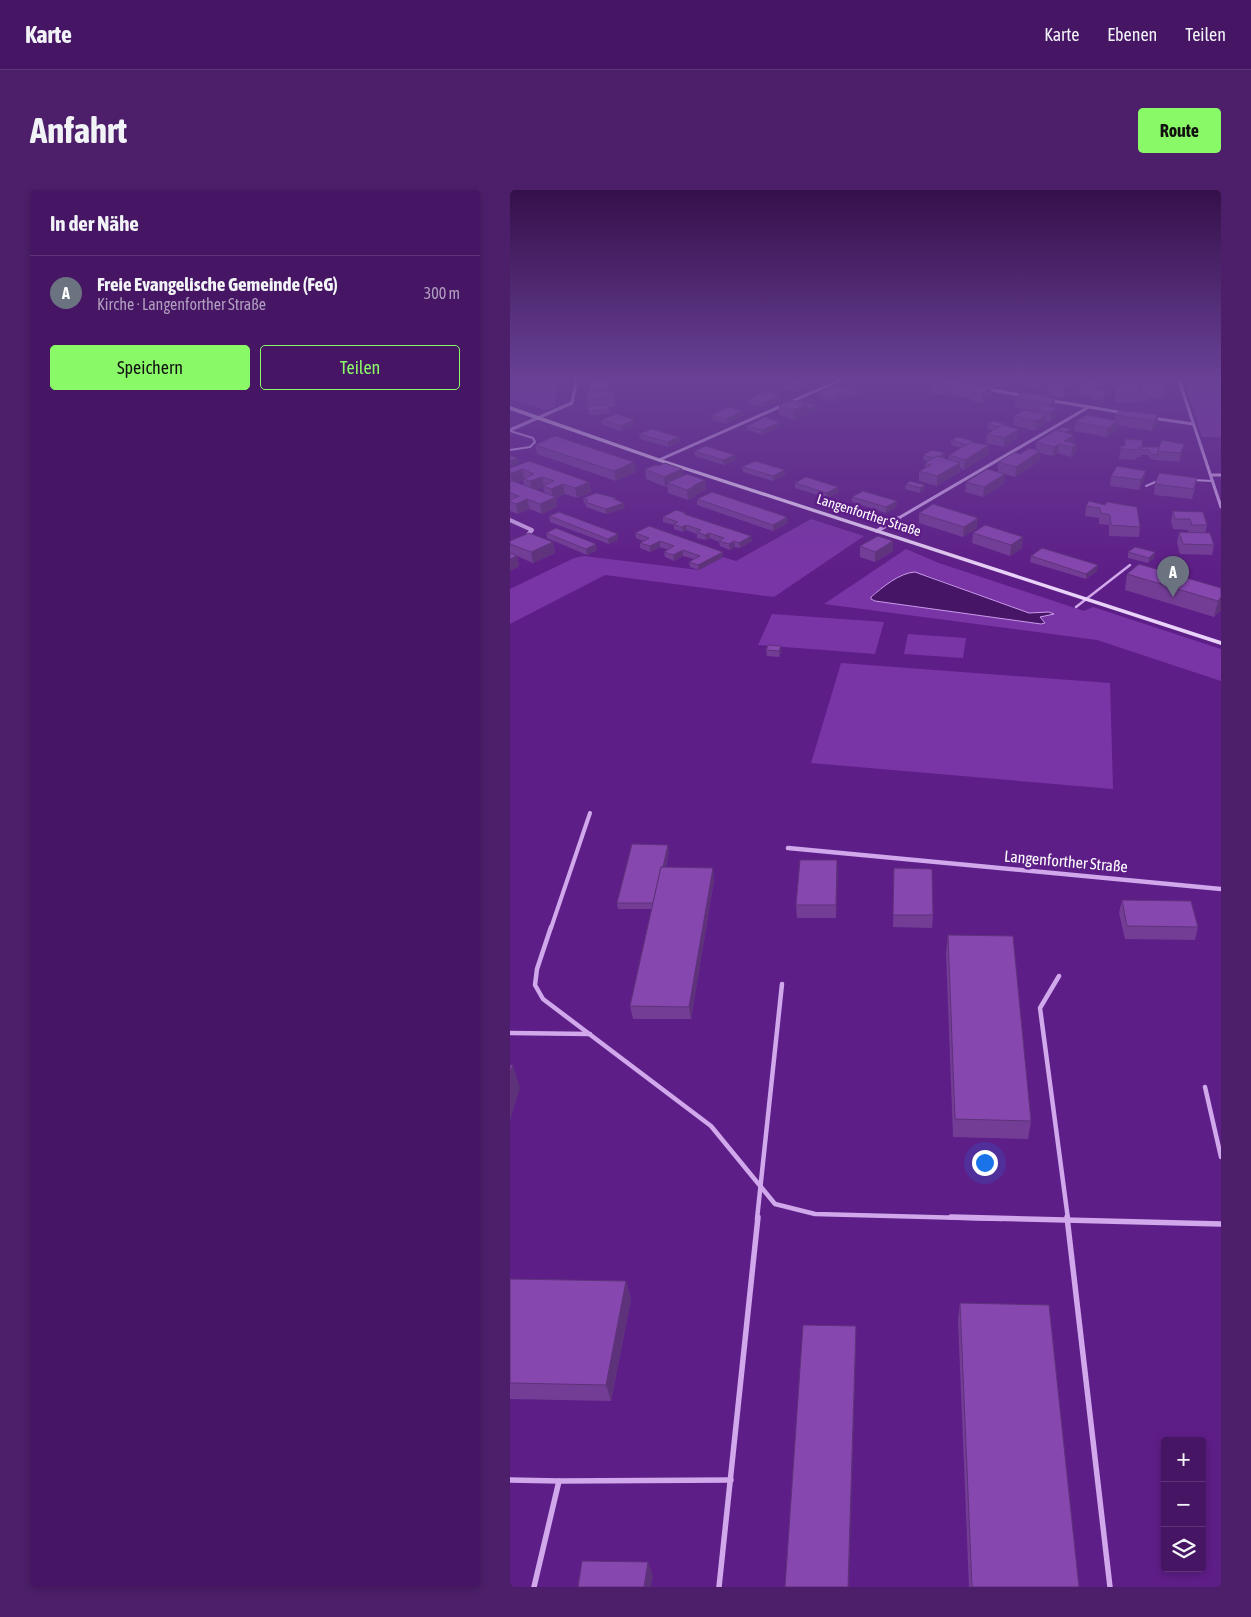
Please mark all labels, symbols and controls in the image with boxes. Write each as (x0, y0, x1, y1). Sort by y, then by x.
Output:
text: Karte (25, 21, 72, 48)
text: Karte (1044, 24, 1079, 45)
text: Ebenen (1107, 24, 1157, 45)
text: Teilen (1185, 24, 1226, 45)
button: Route (1138, 108, 1221, 153)
text: Anfahrt (30, 110, 127, 150)
text: In der Nähe (50, 211, 139, 235)
text: Freie Evangelische Gemeinde (FeG) (97, 273, 338, 295)
text: A (62, 284, 70, 302)
text: 300 m (424, 284, 460, 302)
text: Kirche · Langenforther Straße (97, 295, 266, 313)
button: Speichern (50, 345, 250, 390)
button: Teilen (260, 345, 460, 390)
street label: Langenforther Straße (815, 491, 923, 539)
pin: A (1157, 556, 1189, 597)
street label: Langenforther Straße (1003, 847, 1129, 876)
your location (972, 1150, 998, 1176)
map controls (1161, 1437, 1206, 1572)
button: + (1161, 1437, 1206, 1482)
button: − (1161, 1482, 1206, 1527)
button: layers (1161, 1527, 1206, 1572)

